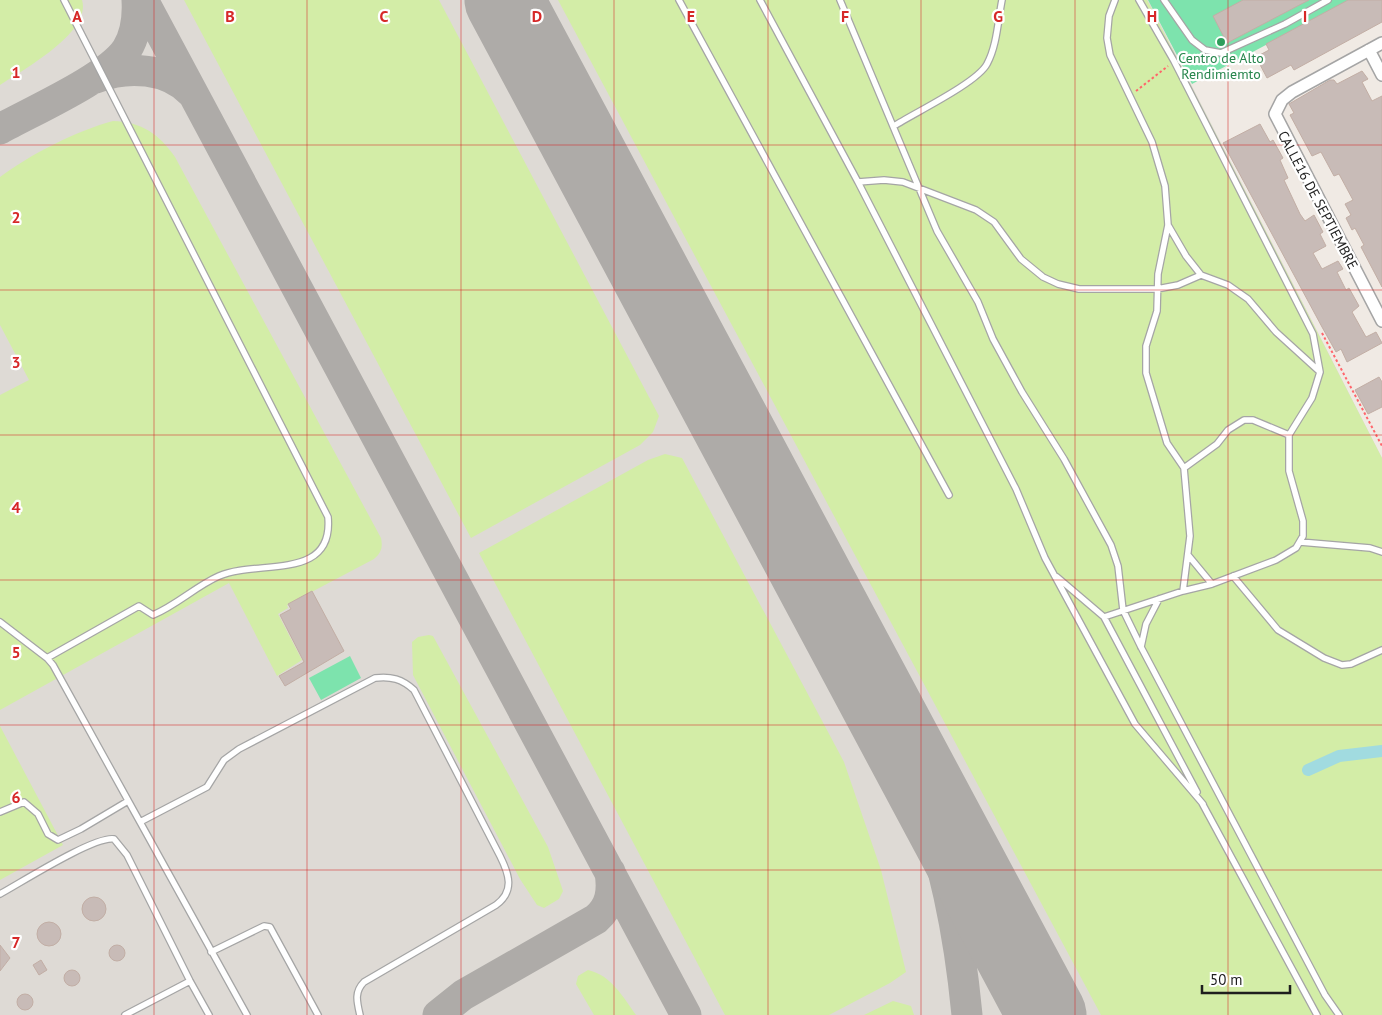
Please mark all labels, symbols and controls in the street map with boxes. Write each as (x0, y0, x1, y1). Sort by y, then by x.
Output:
text: A (72, 6, 82, 26)
text: B (225, 6, 235, 26)
text: C (380, 6, 389, 26)
text: D (532, 6, 542, 26)
text: E (687, 6, 695, 26)
text: F (841, 6, 849, 26)
text: G (993, 6, 1003, 26)
text: H (1147, 6, 1157, 26)
text: I (1303, 6, 1307, 26)
marker: Centro de Alto Rendimiemto (1215, 36, 1227, 48)
place label: Centro de Alto Rendimiemto (1178, 49, 1264, 83)
text: 1 (11, 62, 21, 82)
street label: CALLE16 DE SEPTIEMBRE (1274, 128, 1362, 272)
text: 2 (11, 207, 21, 227)
text: 3 (11, 352, 21, 372)
text: 4 (11, 497, 21, 517)
text: 5 (11, 642, 21, 662)
text: 6 (11, 787, 21, 807)
text: 7 (11, 932, 21, 952)
scale bar (1202, 962, 1290, 994)
text: 50 m (1210, 970, 1243, 989)

